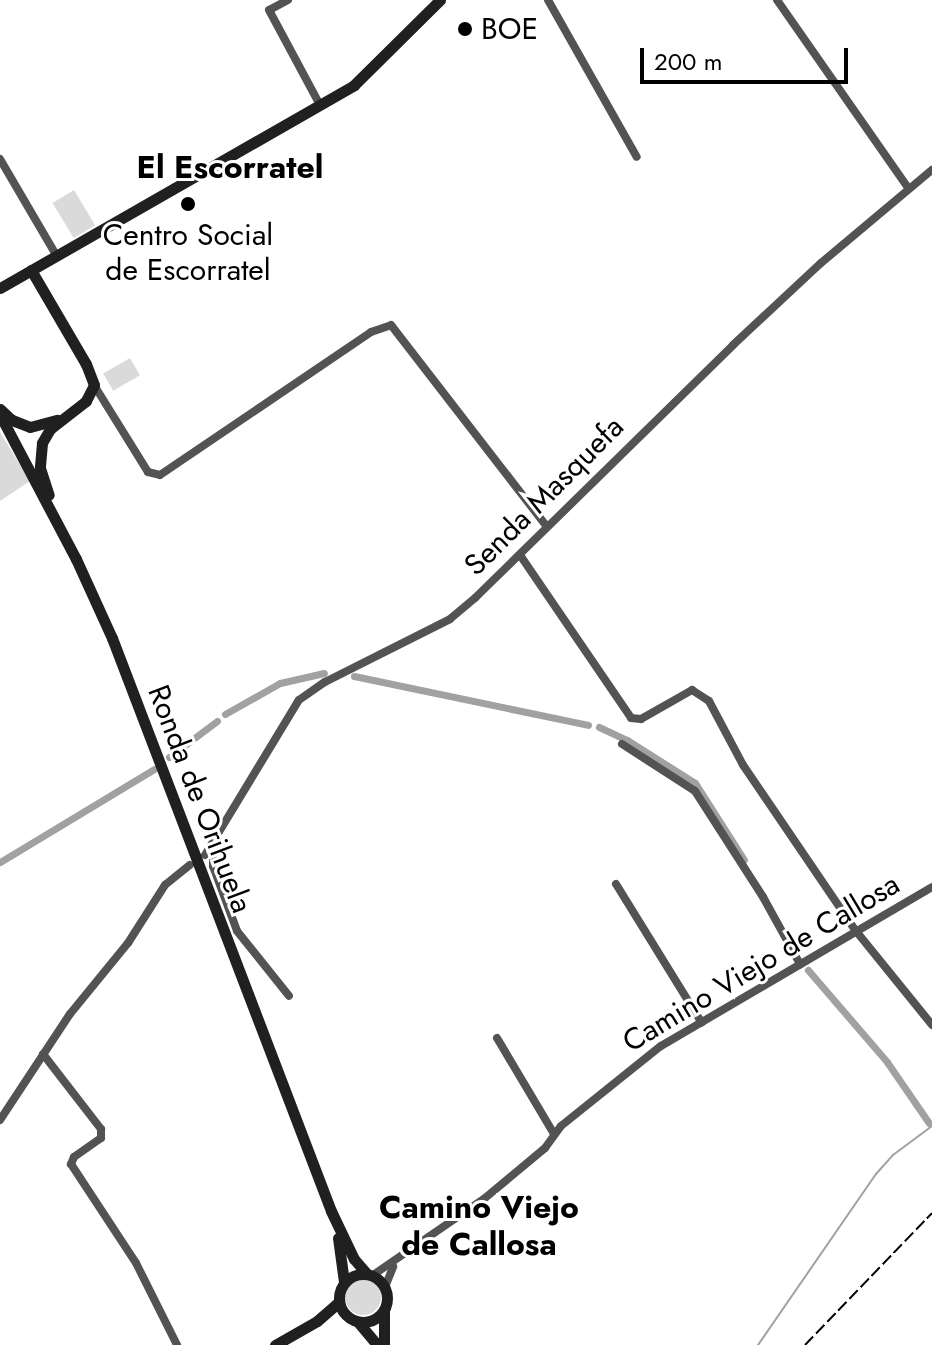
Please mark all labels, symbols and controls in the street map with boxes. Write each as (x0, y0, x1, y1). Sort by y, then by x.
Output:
place label: BOE (481, 11, 538, 47)
marker: BOE (456, 20, 474, 38)
scale bar (644, 32, 852, 82)
text: 200 m (654, 44, 722, 79)
district label: El Escorratel (137, 148, 323, 186)
marker: Centro Social de Escorratel (179, 195, 197, 213)
place label: Centro Social de Escorratel (103, 217, 273, 288)
street label: Senda Masquefa (457, 409, 631, 583)
street label: Ronda de Orihuela (140, 680, 260, 918)
street label: Camino Viejo de Callosa (616, 866, 906, 1060)
district label: Camino Viejo de Callosa (379, 1189, 579, 1264)

